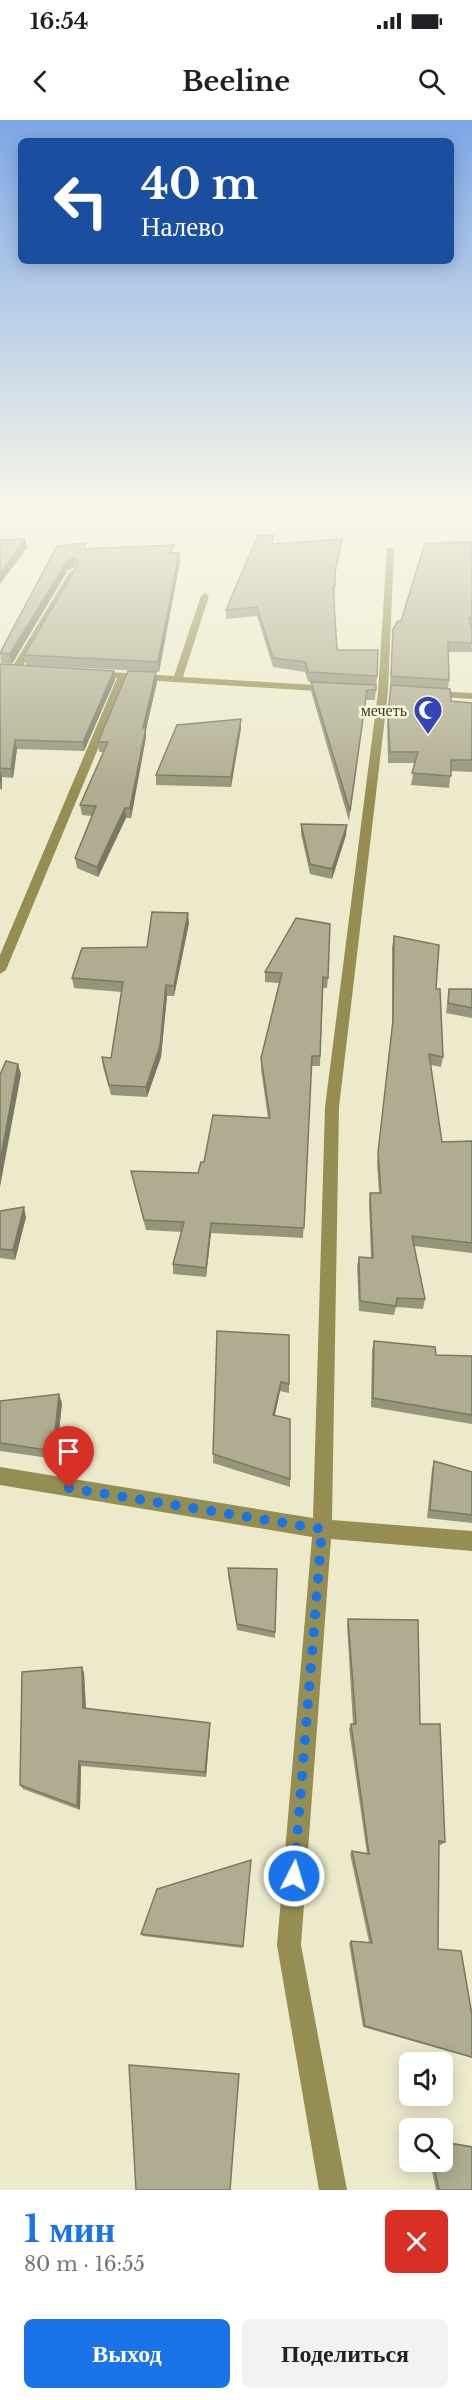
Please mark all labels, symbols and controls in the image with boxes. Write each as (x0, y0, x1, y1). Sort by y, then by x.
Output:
text: 16:54 (30, 8, 88, 35)
icon: back (24, 65, 57, 98)
text: Beeline (182, 65, 290, 98)
icon: search (415, 65, 448, 98)
text: 40 m (141, 158, 258, 210)
icon: left (42, 162, 120, 240)
text: Налево (141, 210, 224, 243)
mosque icon: мечеть (412, 694, 444, 736)
place label: мечеть (361, 700, 407, 720)
pin (43, 1426, 94, 1488)
icon: arrive (52, 1435, 85, 1468)
position arrow (262, 1844, 326, 1908)
map controls (399, 2052, 453, 2172)
button: sound (399, 2052, 453, 2106)
button: search (399, 2118, 453, 2172)
text: 1 мин (24, 2207, 115, 2252)
button: close (385, 2210, 448, 2273)
text: 80 m · 16:55 (24, 2252, 145, 2276)
button: Выход (24, 2319, 230, 2388)
button: Поделиться (242, 2319, 448, 2388)

